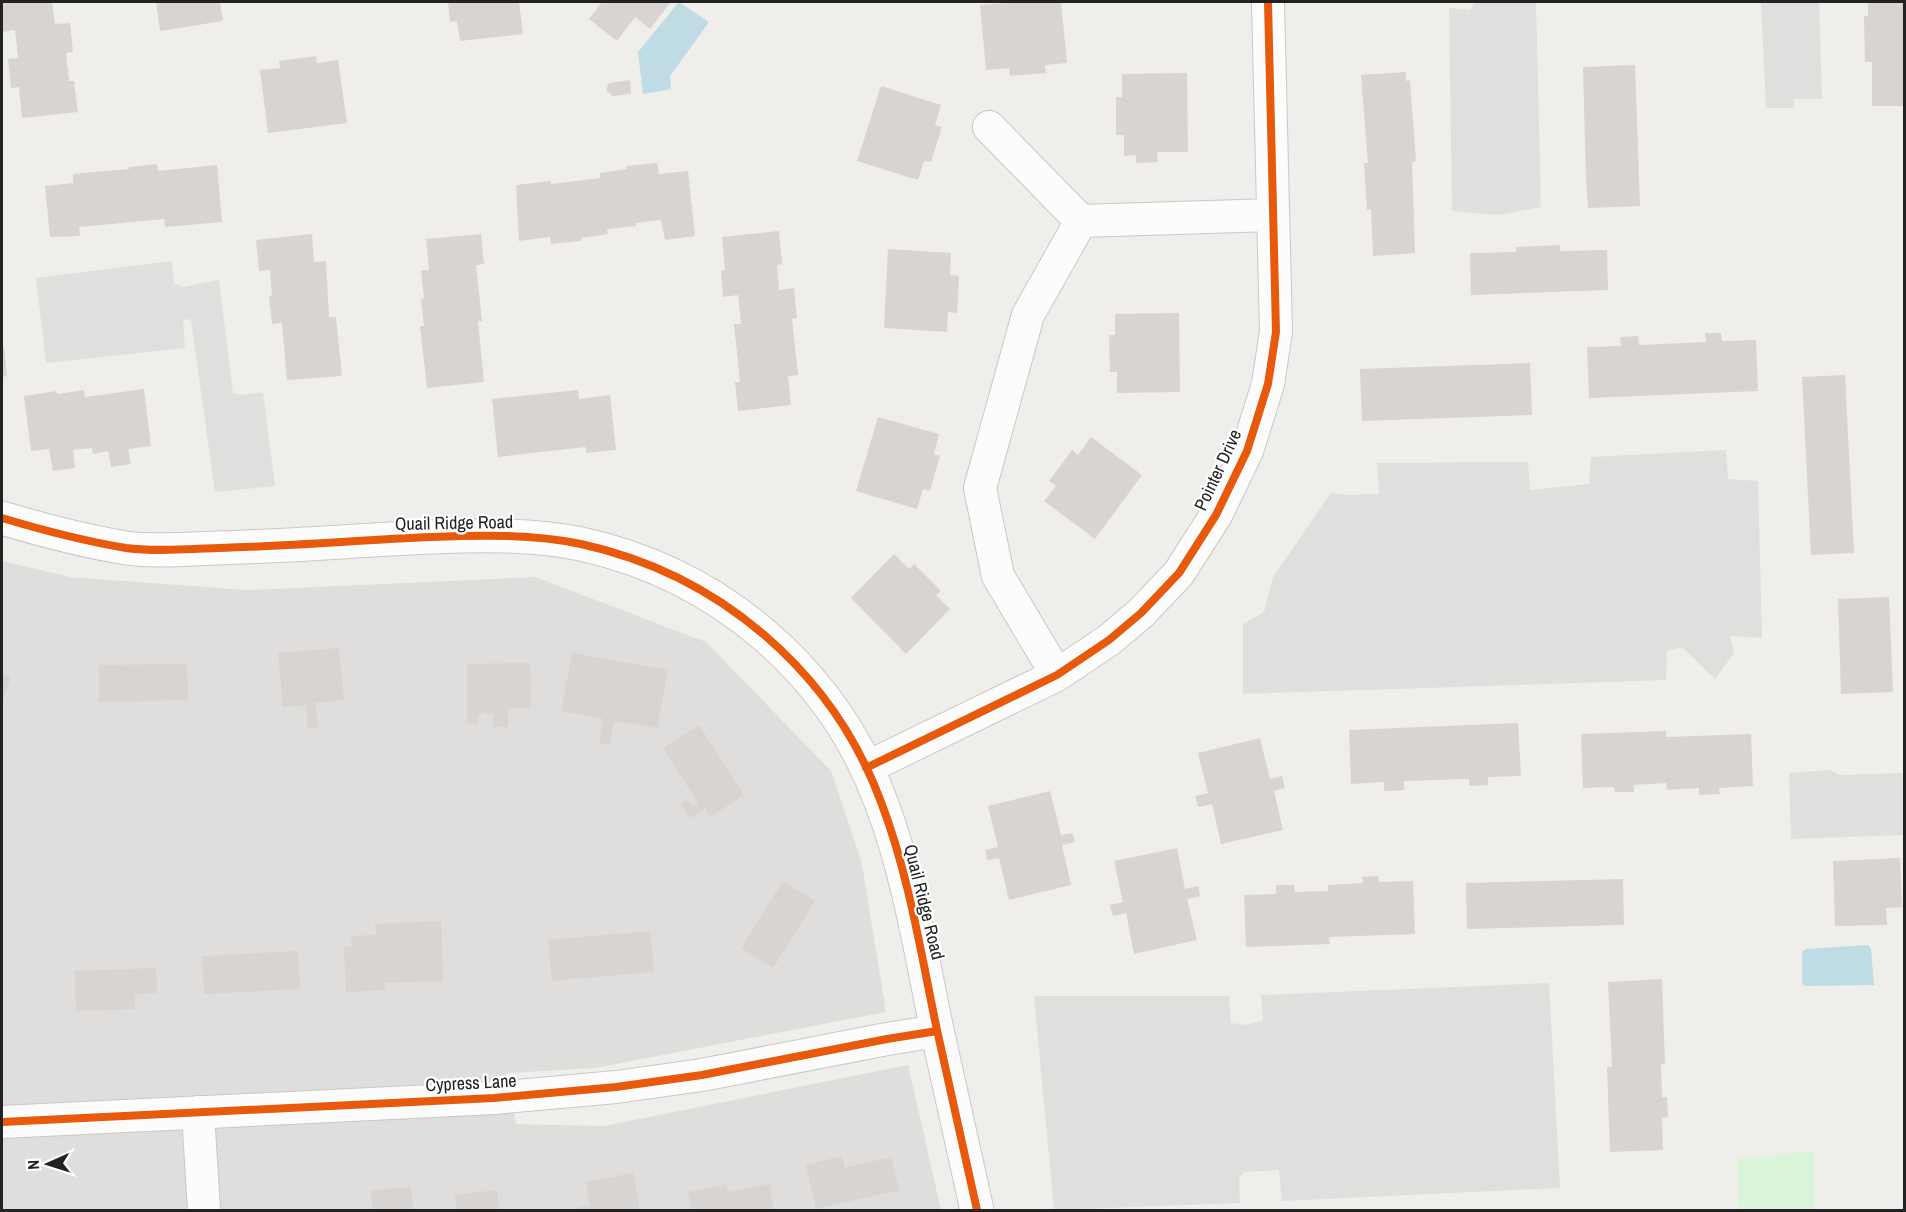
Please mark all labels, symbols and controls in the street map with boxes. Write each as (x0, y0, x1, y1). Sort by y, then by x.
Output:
street label: Pointer Drive (1188, 425, 1247, 514)
street label: Quail Ridge Road (395, 509, 513, 536)
street label: Quail Ridge Road (898, 842, 951, 962)
street label: Cypress Lane (425, 1068, 517, 1097)
north arrow (18, 1134, 78, 1194)
text: N (22, 1159, 44, 1170)

